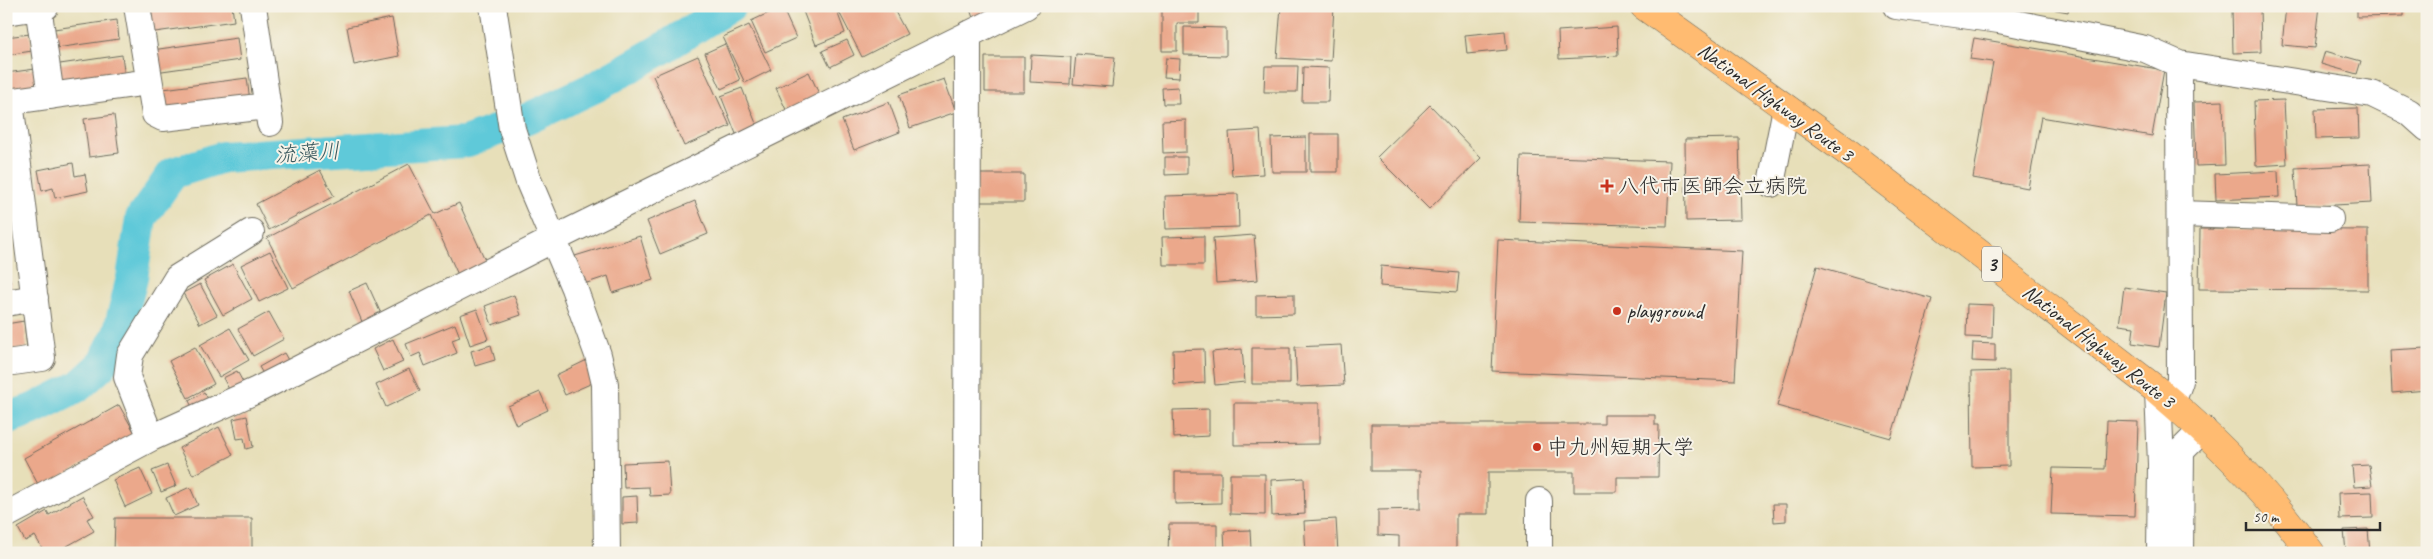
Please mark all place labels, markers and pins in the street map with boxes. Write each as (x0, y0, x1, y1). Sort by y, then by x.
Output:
place label: 八代市医師会立病院 (1618, 173, 1807, 199)
marker: 八代市医師会立病院 (1600, 179, 1614, 193)
place label: playground (1627, 298, 1706, 324)
marker: playground (1611, 305, 1623, 317)
place label: 中九州短期大学 (1547, 434, 1694, 460)
marker: 中九州短期大学 (1531, 441, 1543, 453)

